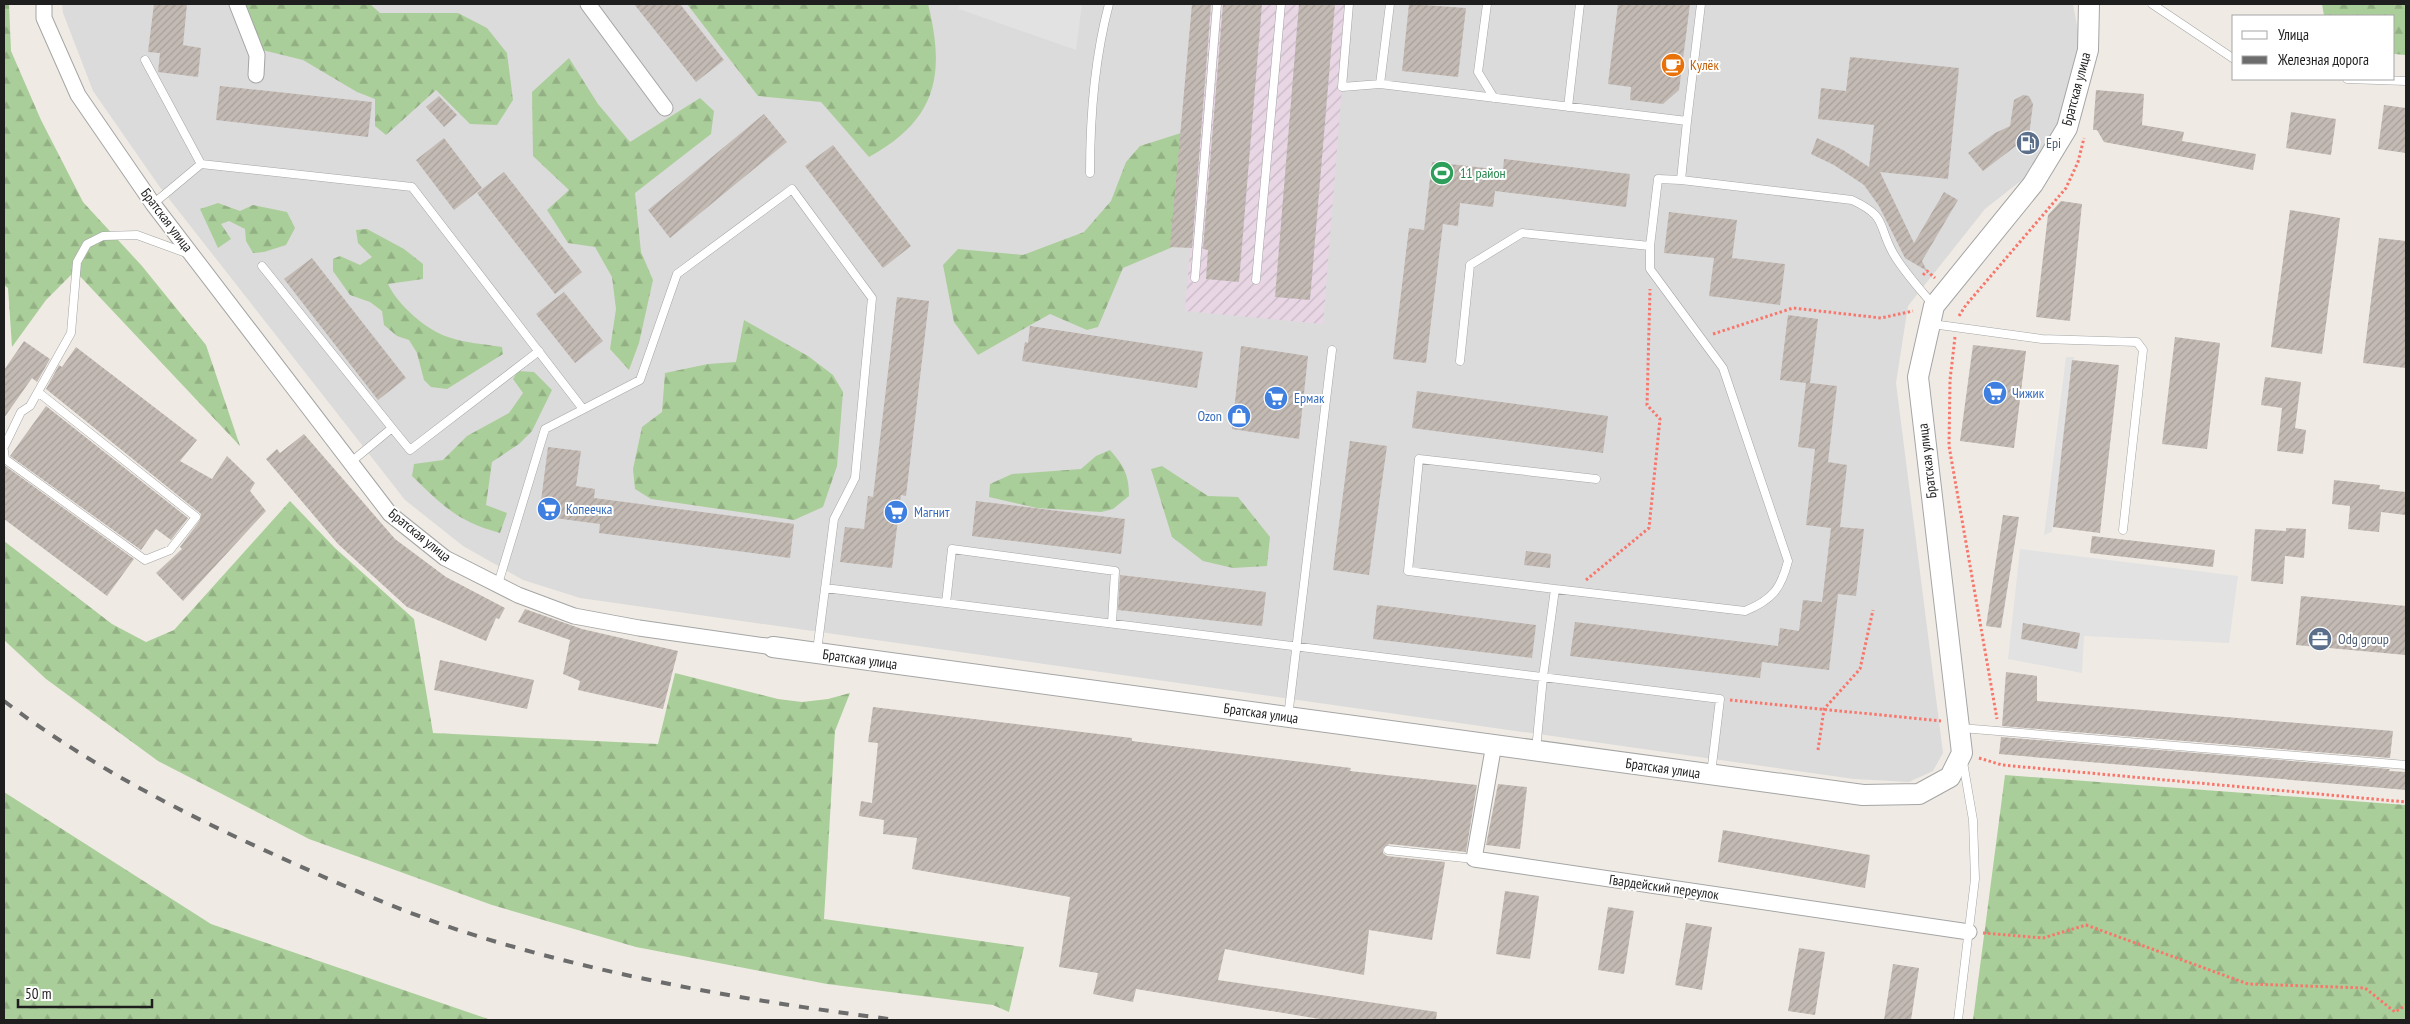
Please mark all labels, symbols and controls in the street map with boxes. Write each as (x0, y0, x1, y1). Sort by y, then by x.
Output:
legend (2232, 15, 2395, 80)
text: Улица (2278, 25, 2309, 44)
street label: Братская улица (2058, 50, 2094, 128)
text: Железная дорога (2277, 50, 2369, 69)
cafe icon: Кулёк (1660, 52, 1686, 78)
place label: Кулёк (1690, 56, 1719, 74)
fuel station icon: Epi (2015, 130, 2041, 156)
place label: Epi (2046, 134, 2061, 152)
sports icon: 11 район (1429, 160, 1455, 186)
place label: 11 район (1460, 164, 1506, 182)
street label: Братская улица (137, 185, 197, 255)
supermarket icon: Чижик (1982, 380, 2008, 406)
place label: Чижик (2012, 384, 2045, 402)
supermarket icon: Ермак (1263, 385, 1289, 411)
place label: Ермак (1294, 389, 1325, 407)
shop icon: Ozon (1226, 403, 1252, 429)
place label: Ozon (1197, 407, 1222, 425)
street label: Братская улица (1913, 423, 1941, 499)
supermarket icon: Копеечка (536, 496, 562, 522)
supermarket icon: Магнит (883, 499, 909, 525)
place label: Копеечка (566, 500, 612, 518)
place label: Магнит (914, 503, 950, 521)
street label: Братская улица (385, 504, 455, 566)
office icon: Odg group (2307, 626, 2333, 652)
place label: Odg group (2338, 630, 2389, 648)
street label: Братская улица (821, 645, 899, 673)
street label: Братская улица (1222, 699, 1300, 727)
street label: Братская улица (1624, 754, 1702, 782)
street label: Гвардейский переулок (1608, 870, 1721, 904)
scale bar (18, 976, 151, 1008)
text: 50 m (25, 984, 51, 1003)

